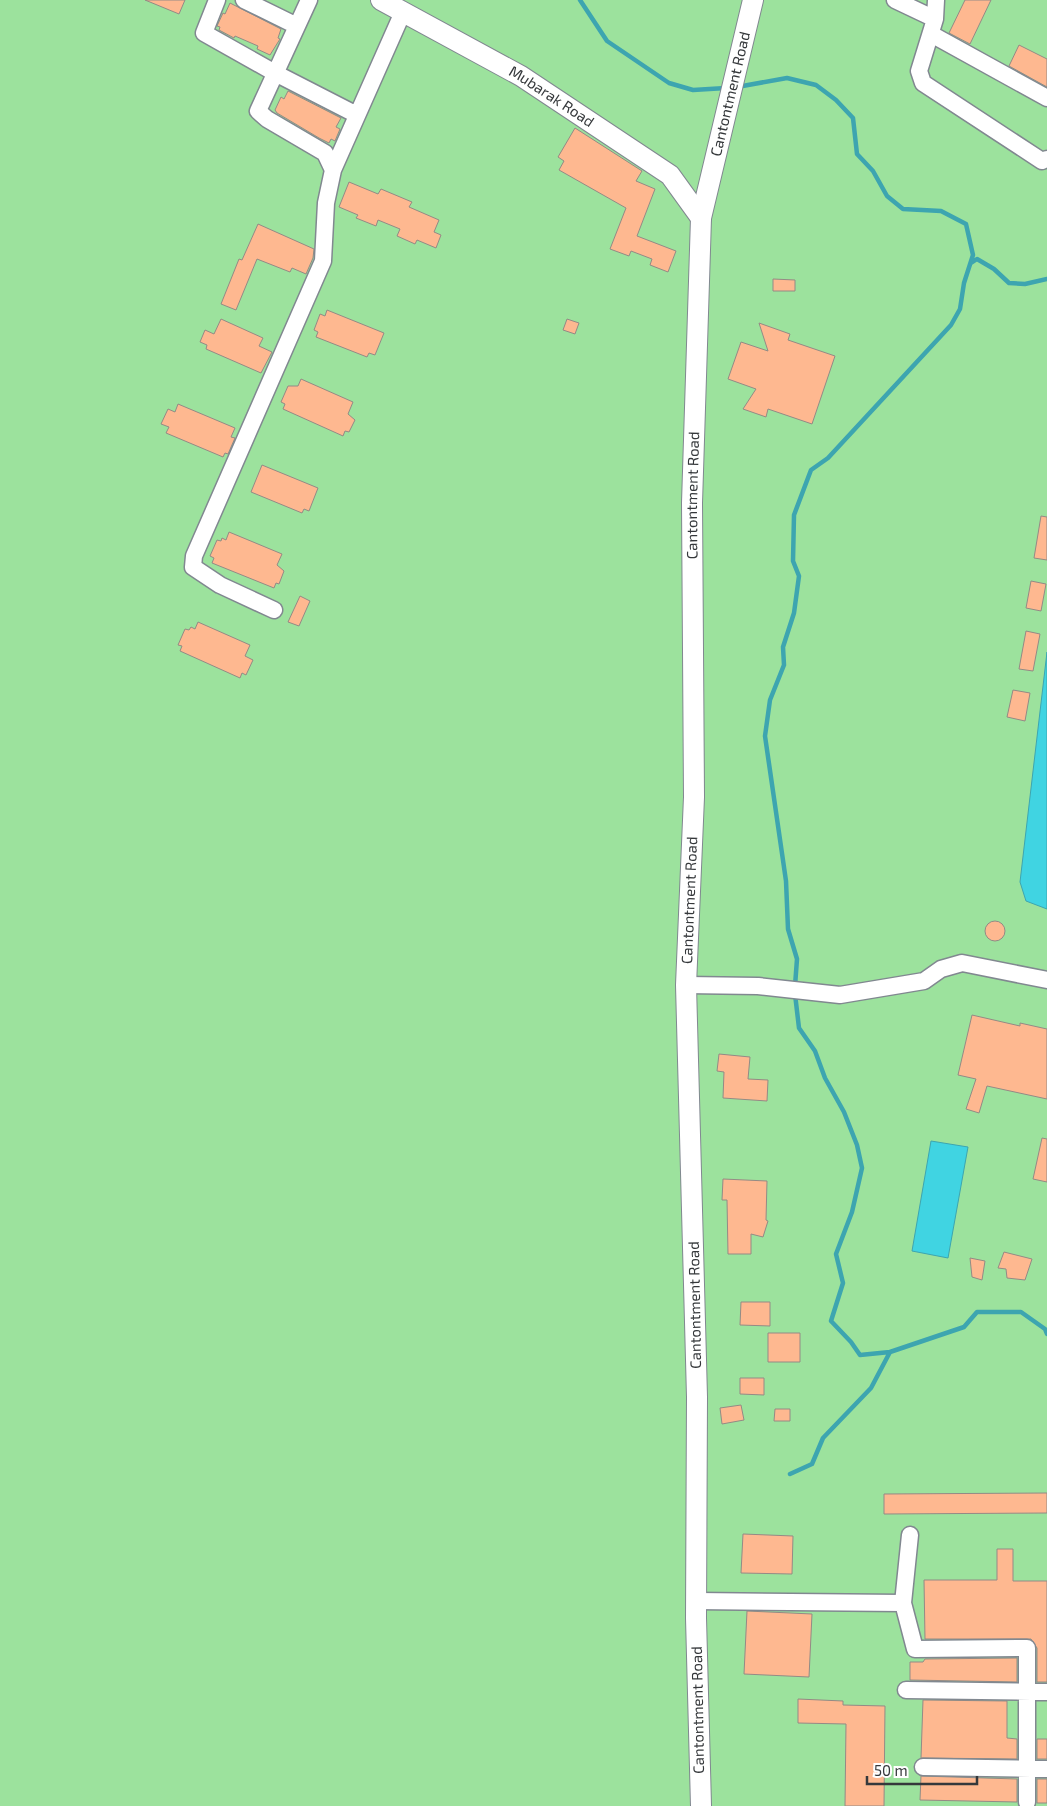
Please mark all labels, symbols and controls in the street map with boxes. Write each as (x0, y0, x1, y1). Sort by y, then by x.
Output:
street label: Cantontment Road (706, 30, 753, 158)
street label: Mubarak Road (506, 61, 598, 130)
street label: Cantontment Road (682, 431, 702, 559)
street label: Cantontment Road (677, 836, 700, 964)
street label: Cantontment Road (684, 1241, 704, 1369)
street label: Cantontment Road (687, 1646, 707, 1774)
scale bar (867, 1754, 977, 1786)
text: 50 m (874, 1761, 908, 1779)

